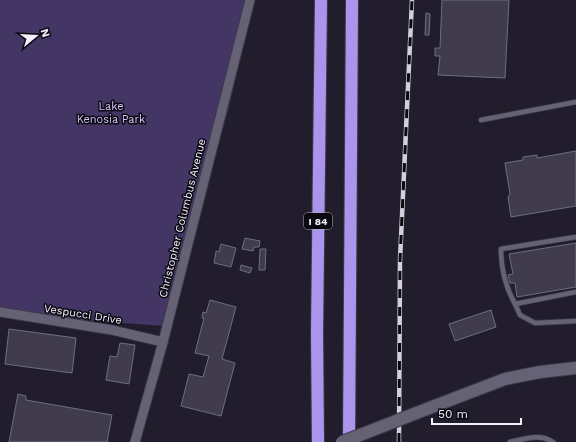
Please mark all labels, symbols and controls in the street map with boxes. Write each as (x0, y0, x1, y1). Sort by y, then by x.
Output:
north arrow (16, 16, 56, 56)
text: N (38, 27, 52, 39)
park label: Lake Kenosia Park (77, 100, 145, 126)
street label: Christopher Columbus Avenue (156, 137, 209, 299)
road number: I 84 (304, 213, 332, 229)
street label: Vespucci Drive (43, 302, 123, 327)
scale bar (432, 400, 521, 426)
text: 50 m (438, 407, 468, 421)

